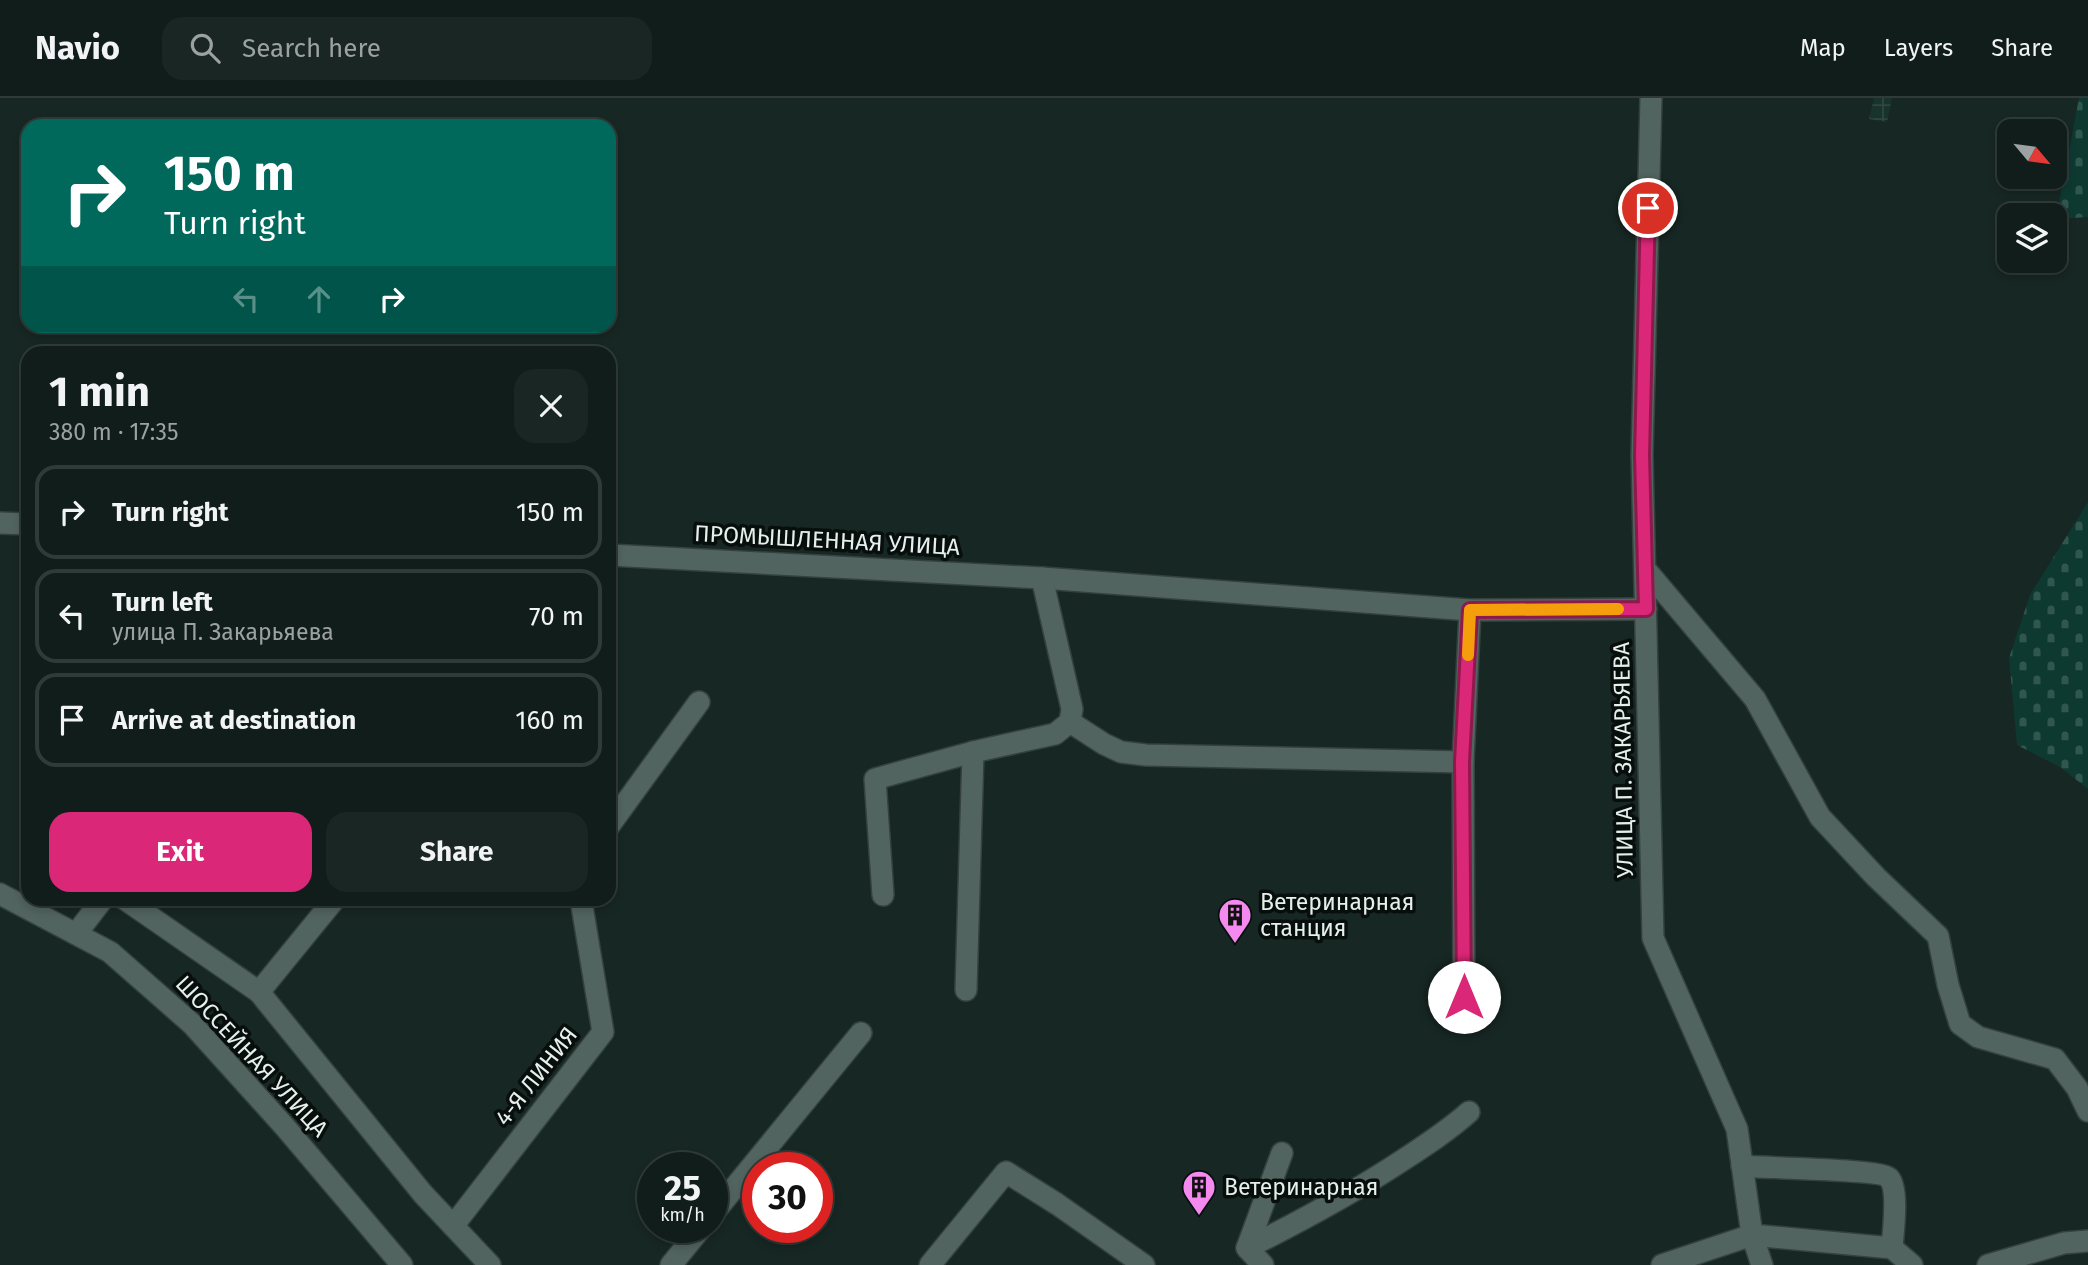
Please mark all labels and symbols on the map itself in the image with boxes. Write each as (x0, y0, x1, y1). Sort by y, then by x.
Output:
north arrow (1997, 119, 2067, 189)
pin (1618, 178, 1678, 238)
street label: ПРОМЫШЛЕННАЯ УЛИЦА (694, 519, 961, 561)
street label: УЛИЦА П. ЗАКАРЬЯЕВА (1607, 641, 1639, 878)
place label: Ветеринарная станция (1260, 888, 1414, 942)
building icon: Ветеринарная станция (1216, 896, 1254, 945)
position arrow (1427, 960, 1501, 1034)
street label: ШОССЕЙНАЯ УЛИЦА (170, 969, 335, 1143)
street label: 4-Я ЛИНИЯ (489, 1021, 583, 1131)
speed limit sign: 30 (742, 1152, 833, 1243)
building icon: Ветеринарная (1180, 1168, 1218, 1217)
place label: Ветеринарная (1224, 1173, 1378, 1201)

